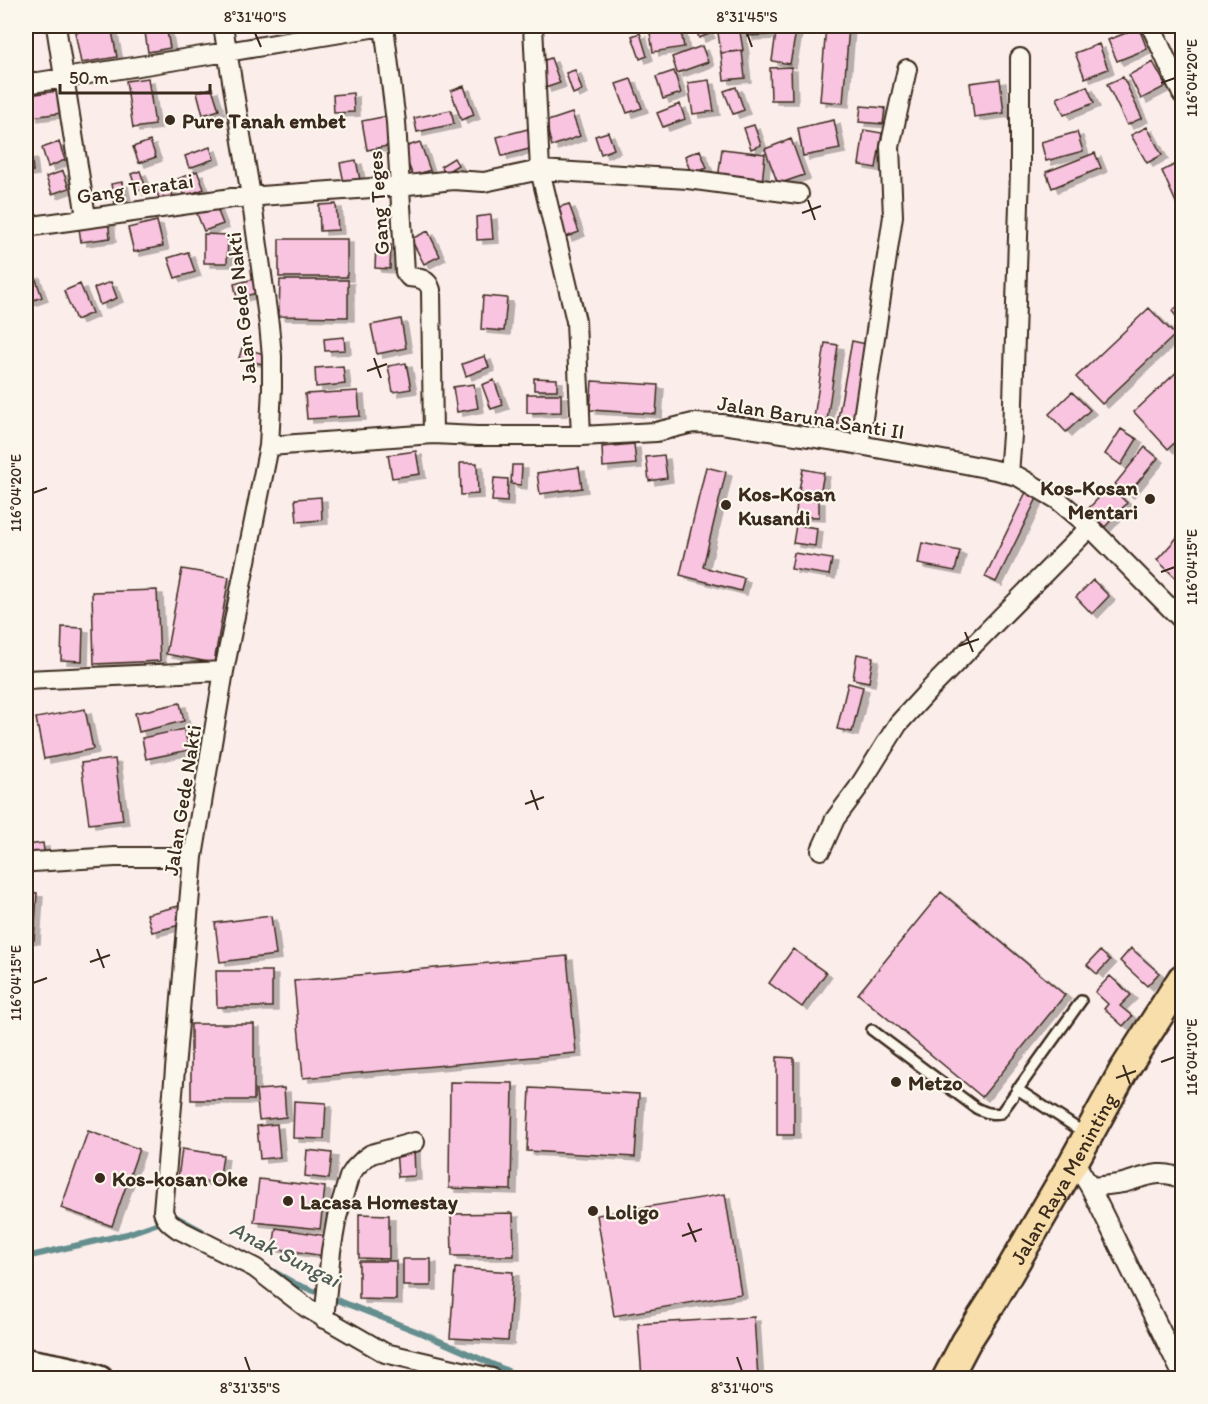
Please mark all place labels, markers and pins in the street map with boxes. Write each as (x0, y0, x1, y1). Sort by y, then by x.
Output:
place label: Pure Tanah embet (182, 108, 346, 133)
marker: Pure Tanah embet (163, 113, 177, 127)
place label: Kos-Kosan Mentari (1040, 475, 1138, 524)
place label: Kos-Kosan Kusandi (738, 481, 836, 530)
marker: Kos-Kosan Mentari (1143, 492, 1157, 506)
marker: Kos-Kosan Kusandi (719, 498, 733, 512)
place label: Metzo (908, 1070, 963, 1095)
marker: Metzo (889, 1075, 903, 1089)
place label: Kos-kosan Oke (112, 1166, 248, 1191)
marker: Kos-kosan Oke (93, 1171, 107, 1185)
place label: Lacasa Homestay (300, 1189, 459, 1215)
marker: Lacasa Homestay (281, 1194, 295, 1208)
place label: Loligo (605, 1199, 659, 1225)
marker: Loligo (586, 1204, 600, 1218)

